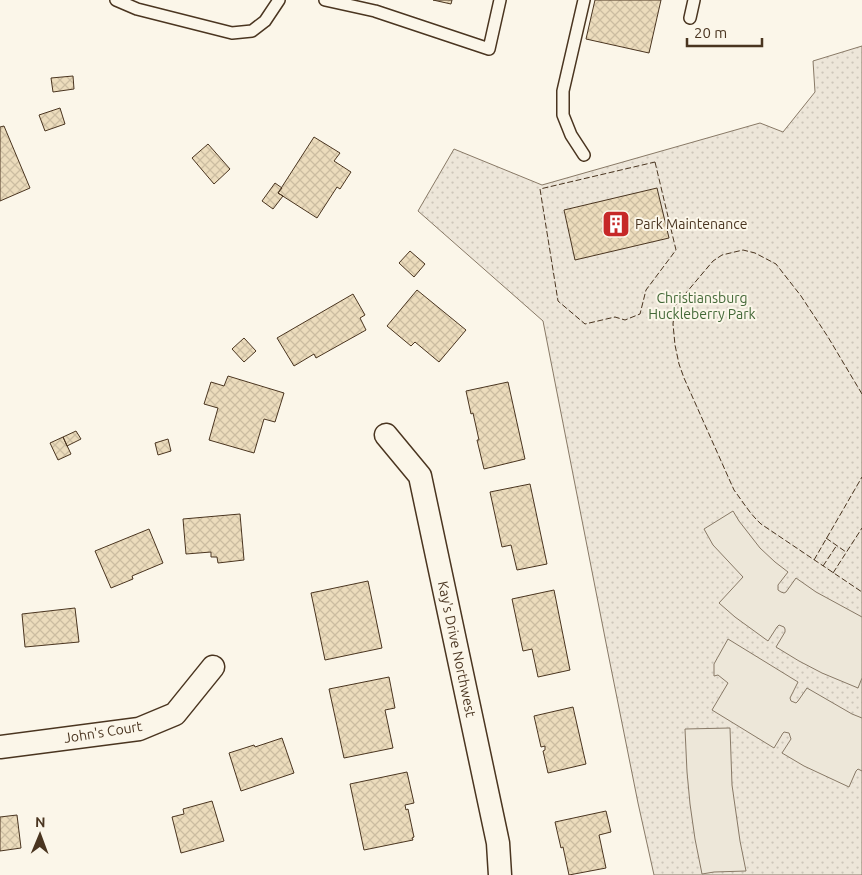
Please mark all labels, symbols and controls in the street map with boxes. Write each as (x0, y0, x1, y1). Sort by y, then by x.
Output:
scale bar (687, 15, 762, 47)
text: 20 m (694, 24, 727, 41)
building icon: Park Maintenance (601, 209, 631, 239)
place label: Park Maintenance (635, 216, 747, 232)
park label: Christiansburg Huckleberry Park (648, 290, 756, 322)
street label: Kay's Drive Northwest (435, 580, 479, 719)
street label: John's Court (63, 718, 144, 746)
north arrow (15, 810, 65, 860)
text: N (35, 814, 46, 830)

